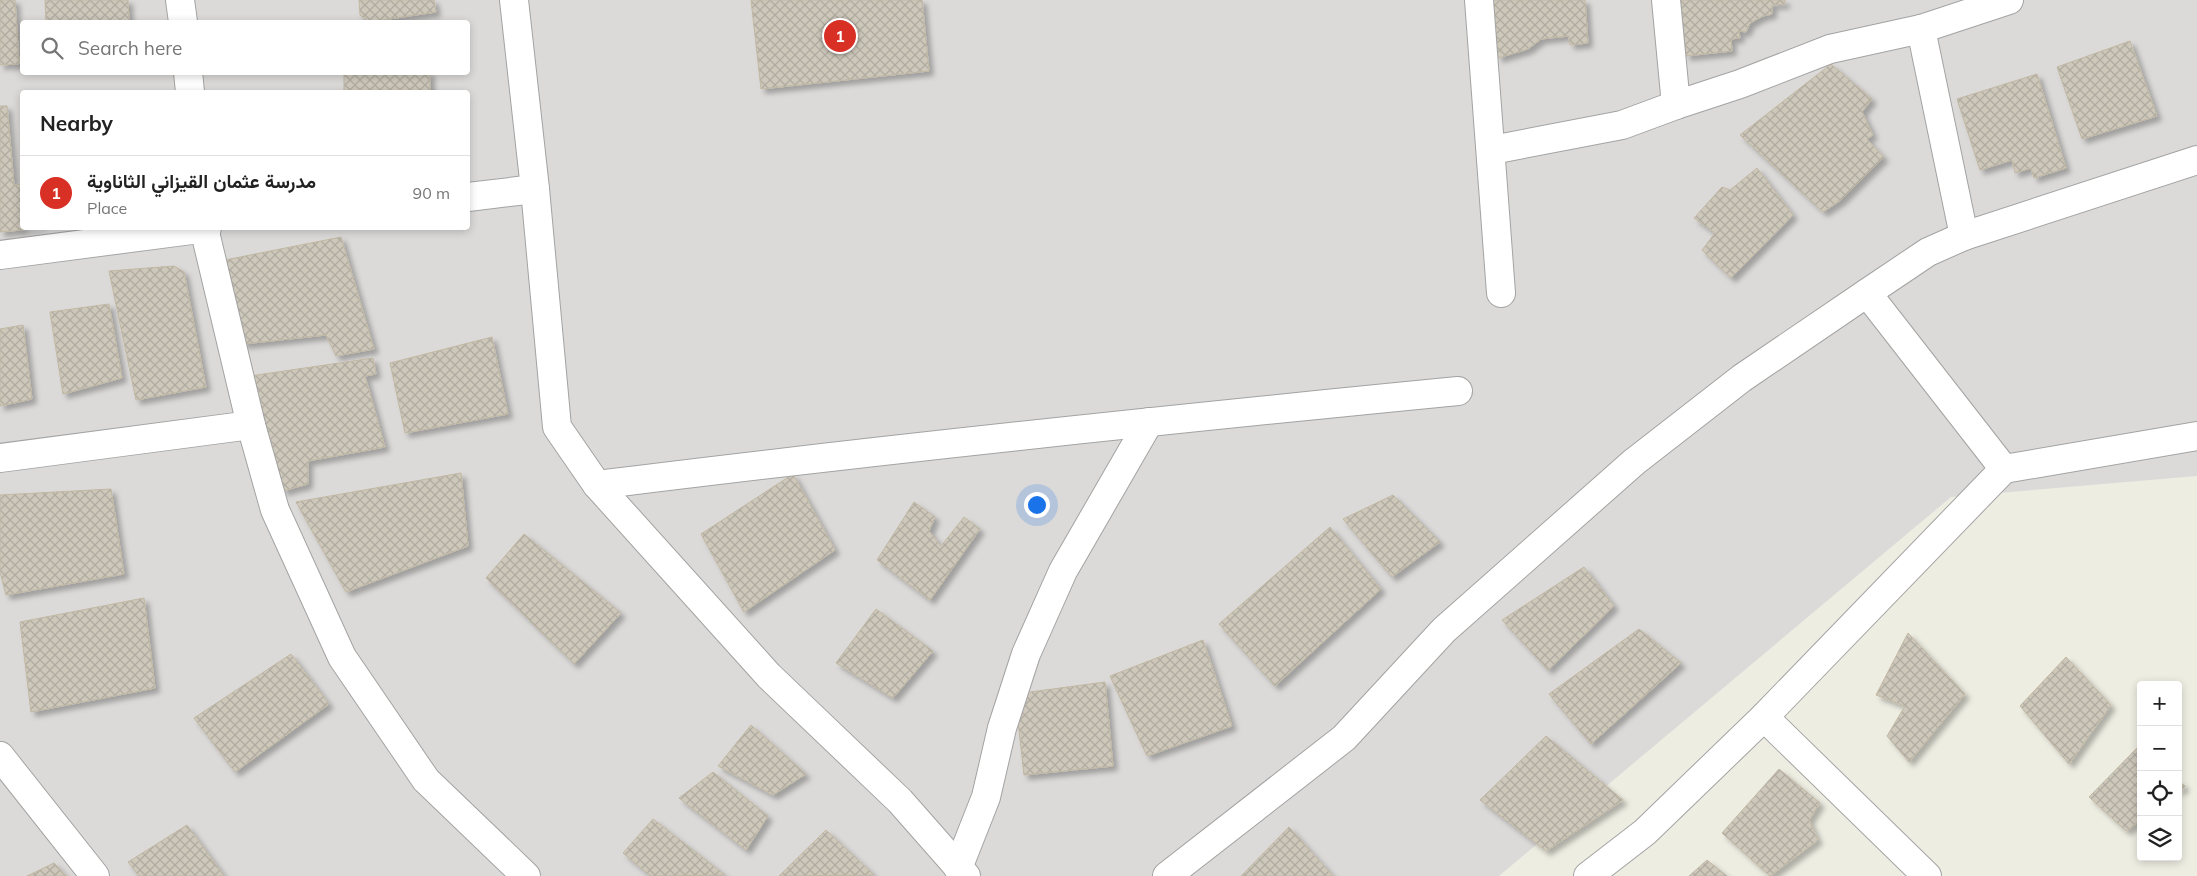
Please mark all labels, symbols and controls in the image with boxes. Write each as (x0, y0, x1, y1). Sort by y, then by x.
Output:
pin: 1 (824, 17, 856, 55)
search box (20, 20, 470, 75)
icon: search (38, 34, 66, 62)
text: Search here (78, 36, 182, 60)
text: Nearby (40, 110, 113, 136)
text: مدرسة عثمان القيزاني الثاناوية (87, 169, 316, 193)
text: 1 (51, 183, 61, 203)
text: 90 m (413, 183, 450, 203)
text: Place (87, 198, 127, 218)
your location (1024, 492, 1050, 518)
map controls (2137, 681, 2182, 861)
button: + (2137, 681, 2182, 726)
button: − (2137, 726, 2182, 771)
button: locate (2137, 771, 2182, 816)
button: layers (2137, 816, 2182, 861)

